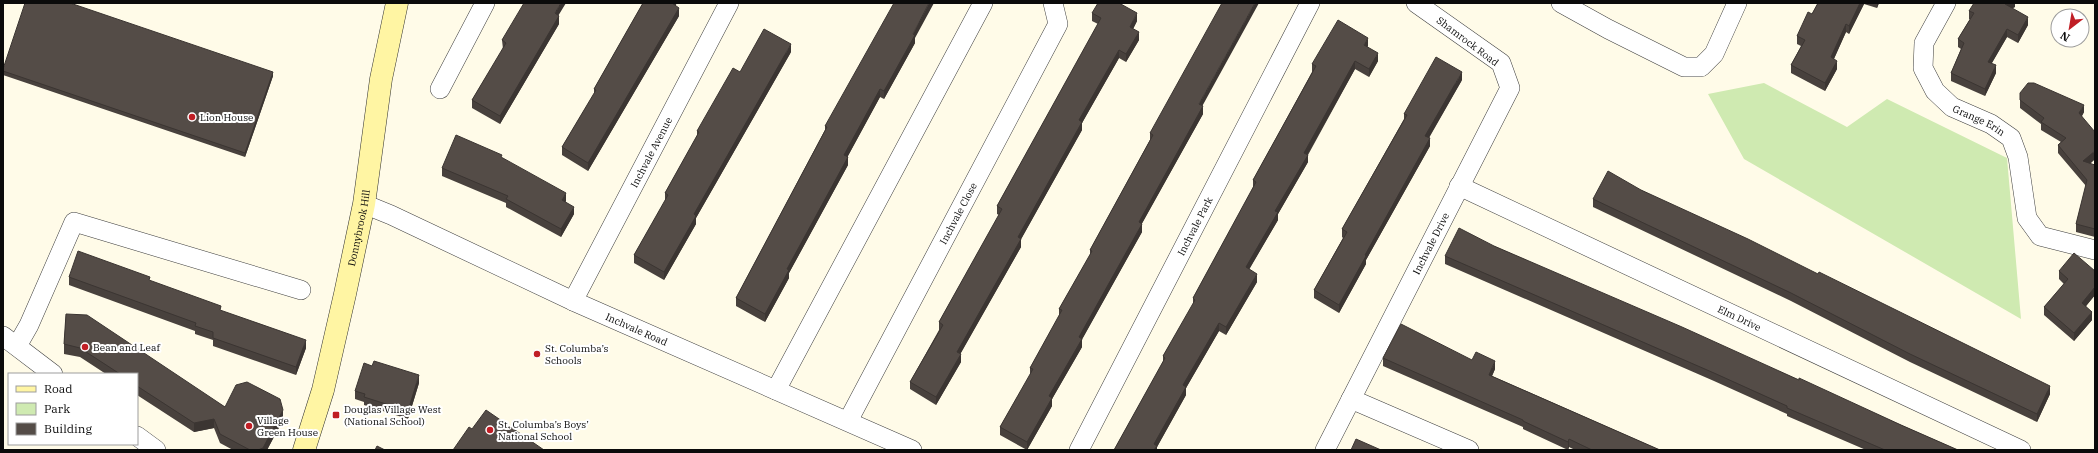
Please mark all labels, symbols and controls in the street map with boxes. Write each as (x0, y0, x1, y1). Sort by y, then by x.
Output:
north arrow (2050, 8, 2090, 48)
street label: Shamrock Road (1434, 14, 1501, 69)
text: N (2057, 28, 2072, 45)
street label: Grange Erin (1951, 102, 2008, 139)
place label: Lion House (200, 111, 253, 124)
marker: Lion House (187, 112, 197, 122)
street label: Inchvale Avenue (628, 115, 675, 190)
street label: Inchvale Close (937, 180, 980, 247)
street label: Donnybrook Hill (345, 189, 373, 267)
street label: Inchvale Park (1175, 195, 1216, 258)
street label: Inchvale Drive (1410, 210, 1452, 277)
street label: Elm Drive (1716, 302, 1763, 334)
street label: Inchvale Road (603, 310, 669, 349)
place label: Bean and Leaf (93, 341, 160, 354)
marker: Bean and Leaf (80, 342, 90, 352)
place label: St. Columba’s Schools (545, 342, 609, 367)
marker: St. Columba’s Schools (532, 349, 542, 359)
legend (8, 373, 138, 445)
text: Road (44, 381, 73, 396)
text: Park (44, 401, 70, 416)
place label: Douglas Village West (National School) (344, 403, 441, 428)
marker: Douglas Village West (National School) (331, 410, 341, 420)
place label: Village Green House (257, 414, 318, 439)
place label: St. Columba’s Boys’ National School (498, 418, 589, 443)
text: Building (44, 421, 92, 436)
marker: Village Green House (244, 421, 254, 431)
marker: St. Columba’s Boys’ National School (485, 425, 495, 435)

